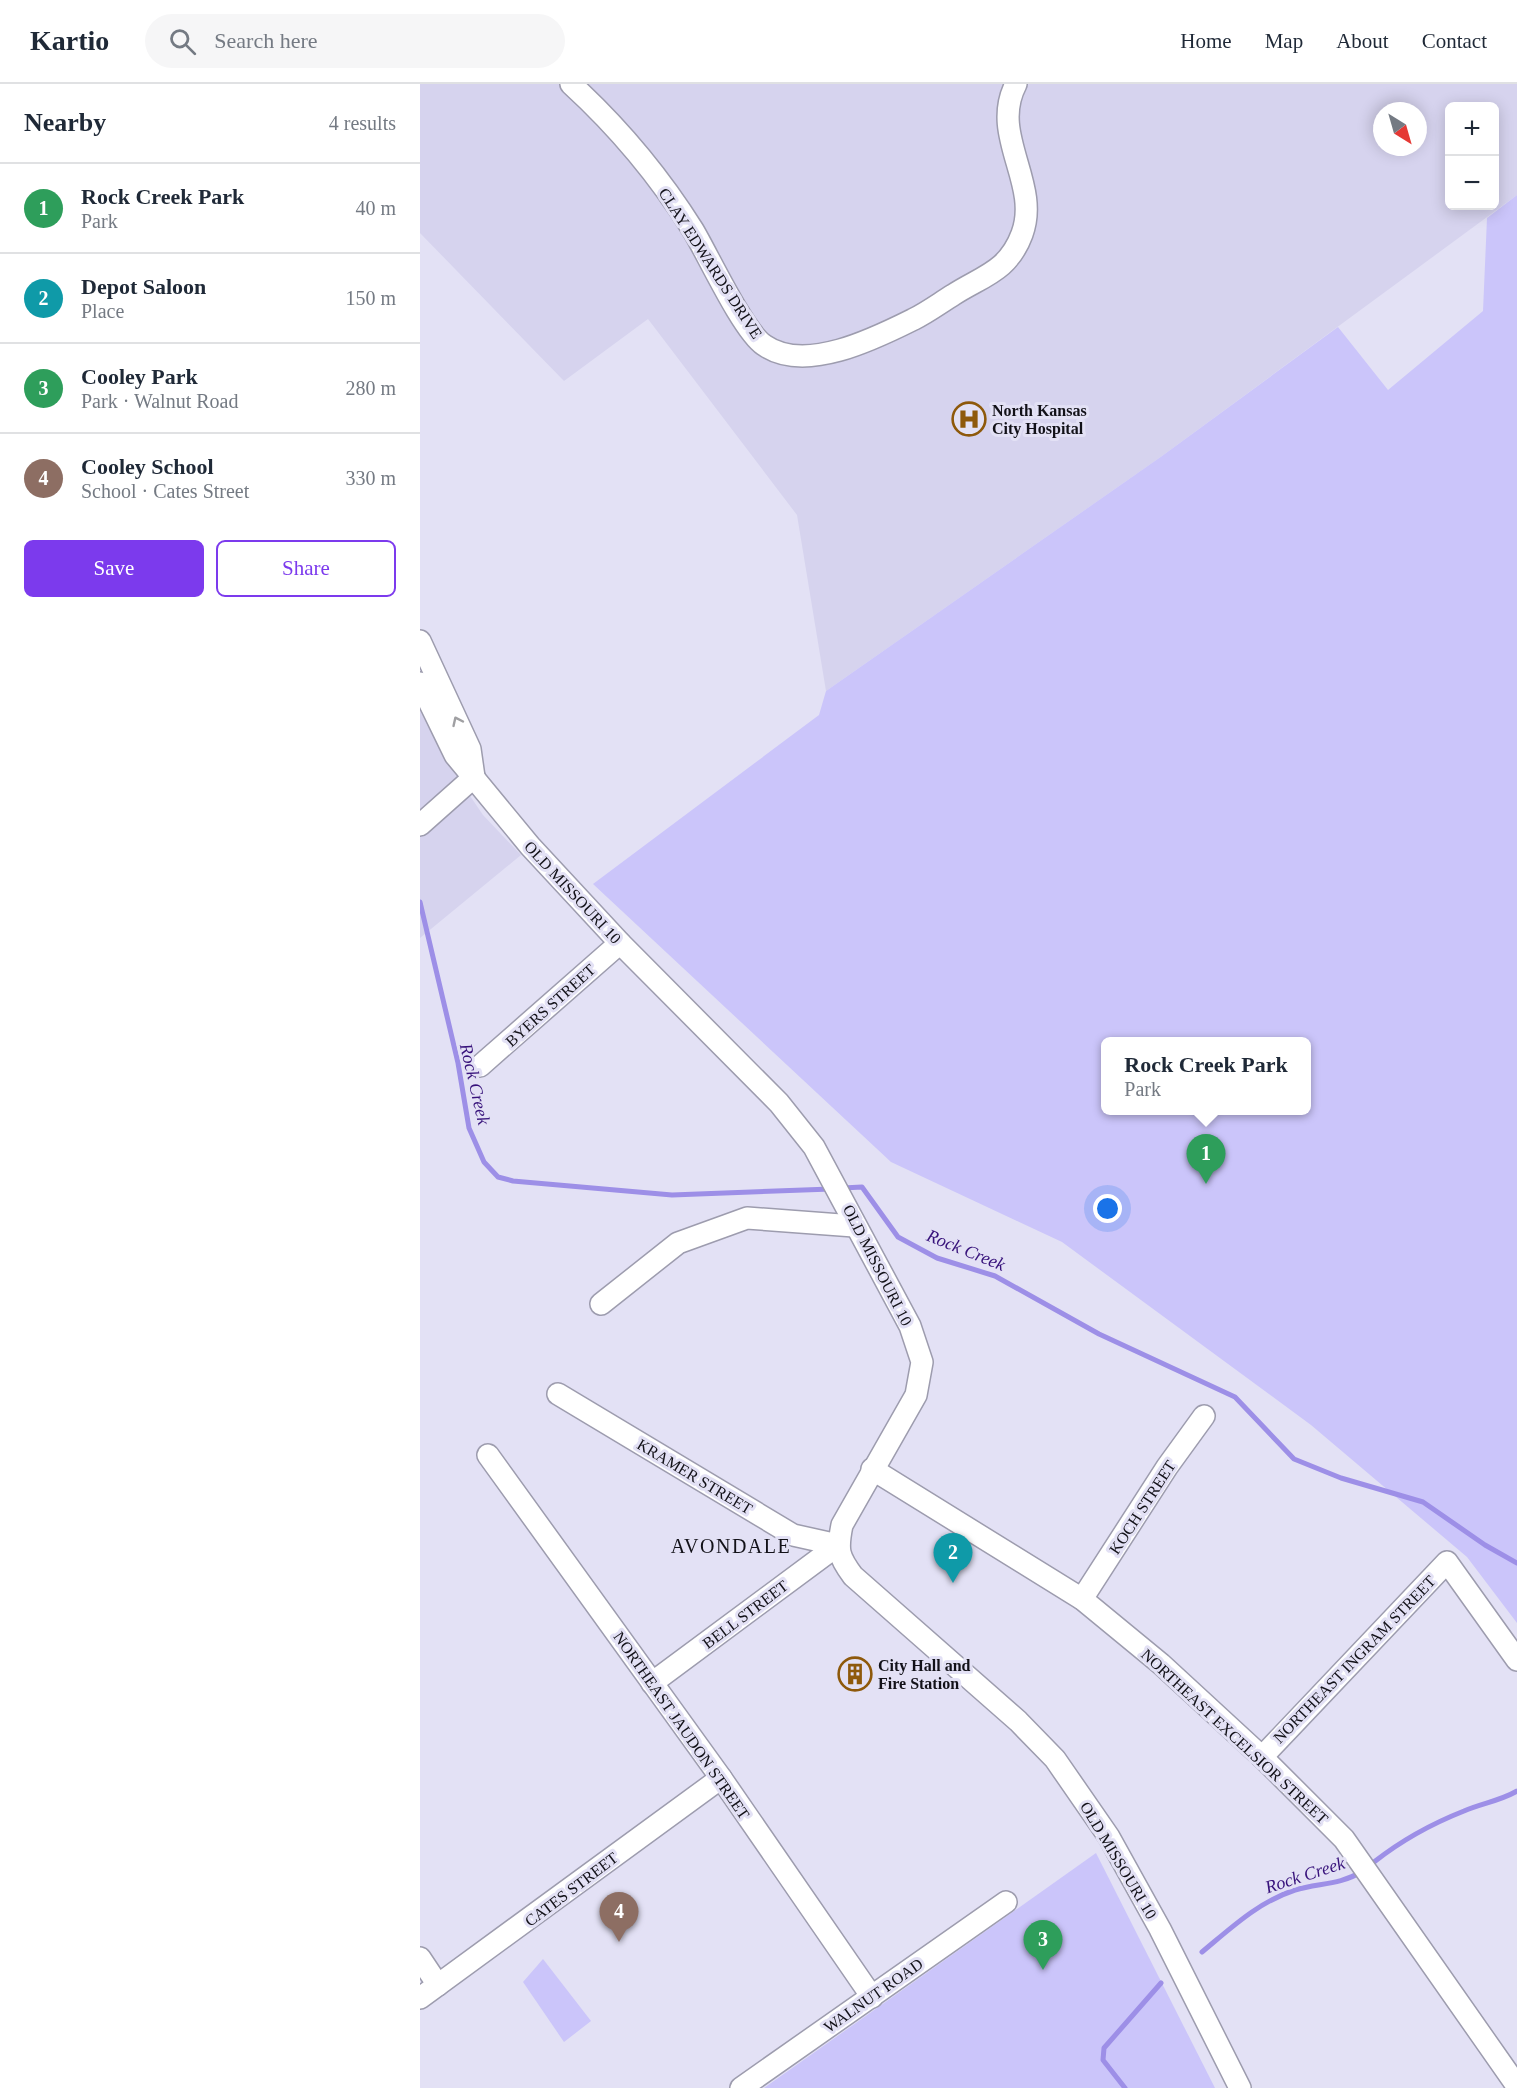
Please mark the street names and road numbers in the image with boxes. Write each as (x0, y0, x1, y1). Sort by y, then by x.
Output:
street label: CLAY EDWARDS DRIVE (656, 185, 766, 342)
street label: OLD MISSOURI 10 (521, 838, 624, 947)
street label: BYERS STREET (502, 961, 599, 1050)
street label: OLD MISSOURI 10 (840, 1202, 915, 1328)
street label: KRAMER STREET (634, 1435, 756, 1518)
street label: KOCH STREET (1106, 1457, 1179, 1557)
street label: NORTHEAST INGRAM STREET (1270, 1572, 1439, 1746)
street label: BELL STREET (699, 1577, 791, 1652)
street label: NORTHEAST JAUDON STREET (610, 1628, 753, 1822)
street label: NORTHEAST EXCELSIOR STREET (1138, 1645, 1331, 1827)
street label: OLD MISSOURI 10 (1077, 1799, 1160, 1922)
street label: CATES STREET (522, 1849, 621, 1930)
street label: WALNUT ROAD (821, 1955, 926, 2036)

